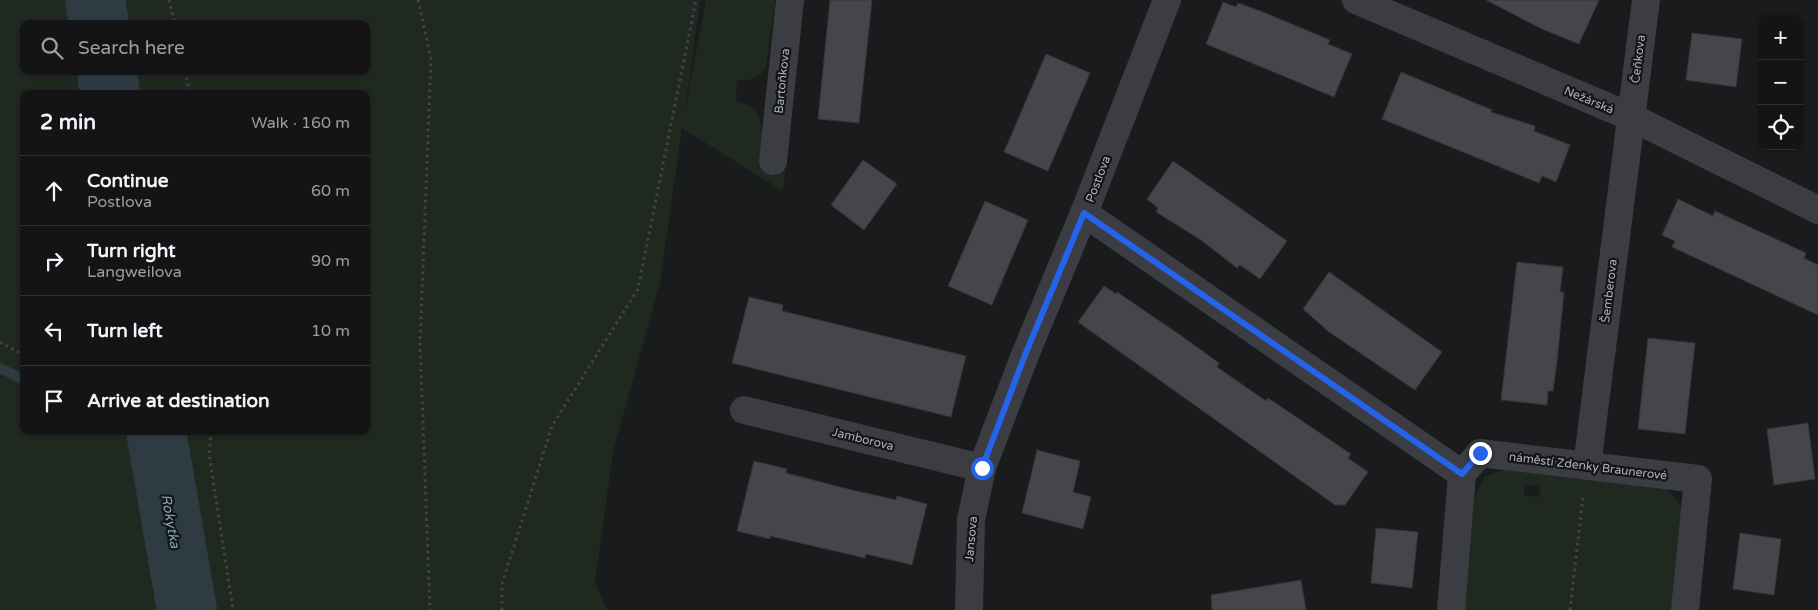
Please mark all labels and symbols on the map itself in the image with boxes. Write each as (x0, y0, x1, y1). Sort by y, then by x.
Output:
street label: Čeňkova (1628, 34, 1648, 84)
street label: Bartoňkova (772, 48, 792, 114)
street label: Nežárská (1562, 83, 1616, 117)
street label: Postlova (1083, 154, 1113, 204)
street label: Šemberova (1598, 258, 1620, 324)
street label: Jamborova (831, 425, 895, 453)
route end (1469, 442, 1492, 465)
street label: náměstí Zdenky Braunerové (1508, 449, 1668, 483)
route start (971, 457, 994, 480)
water label: Rokytka (157, 493, 184, 551)
street label: Jansova (962, 516, 980, 562)

